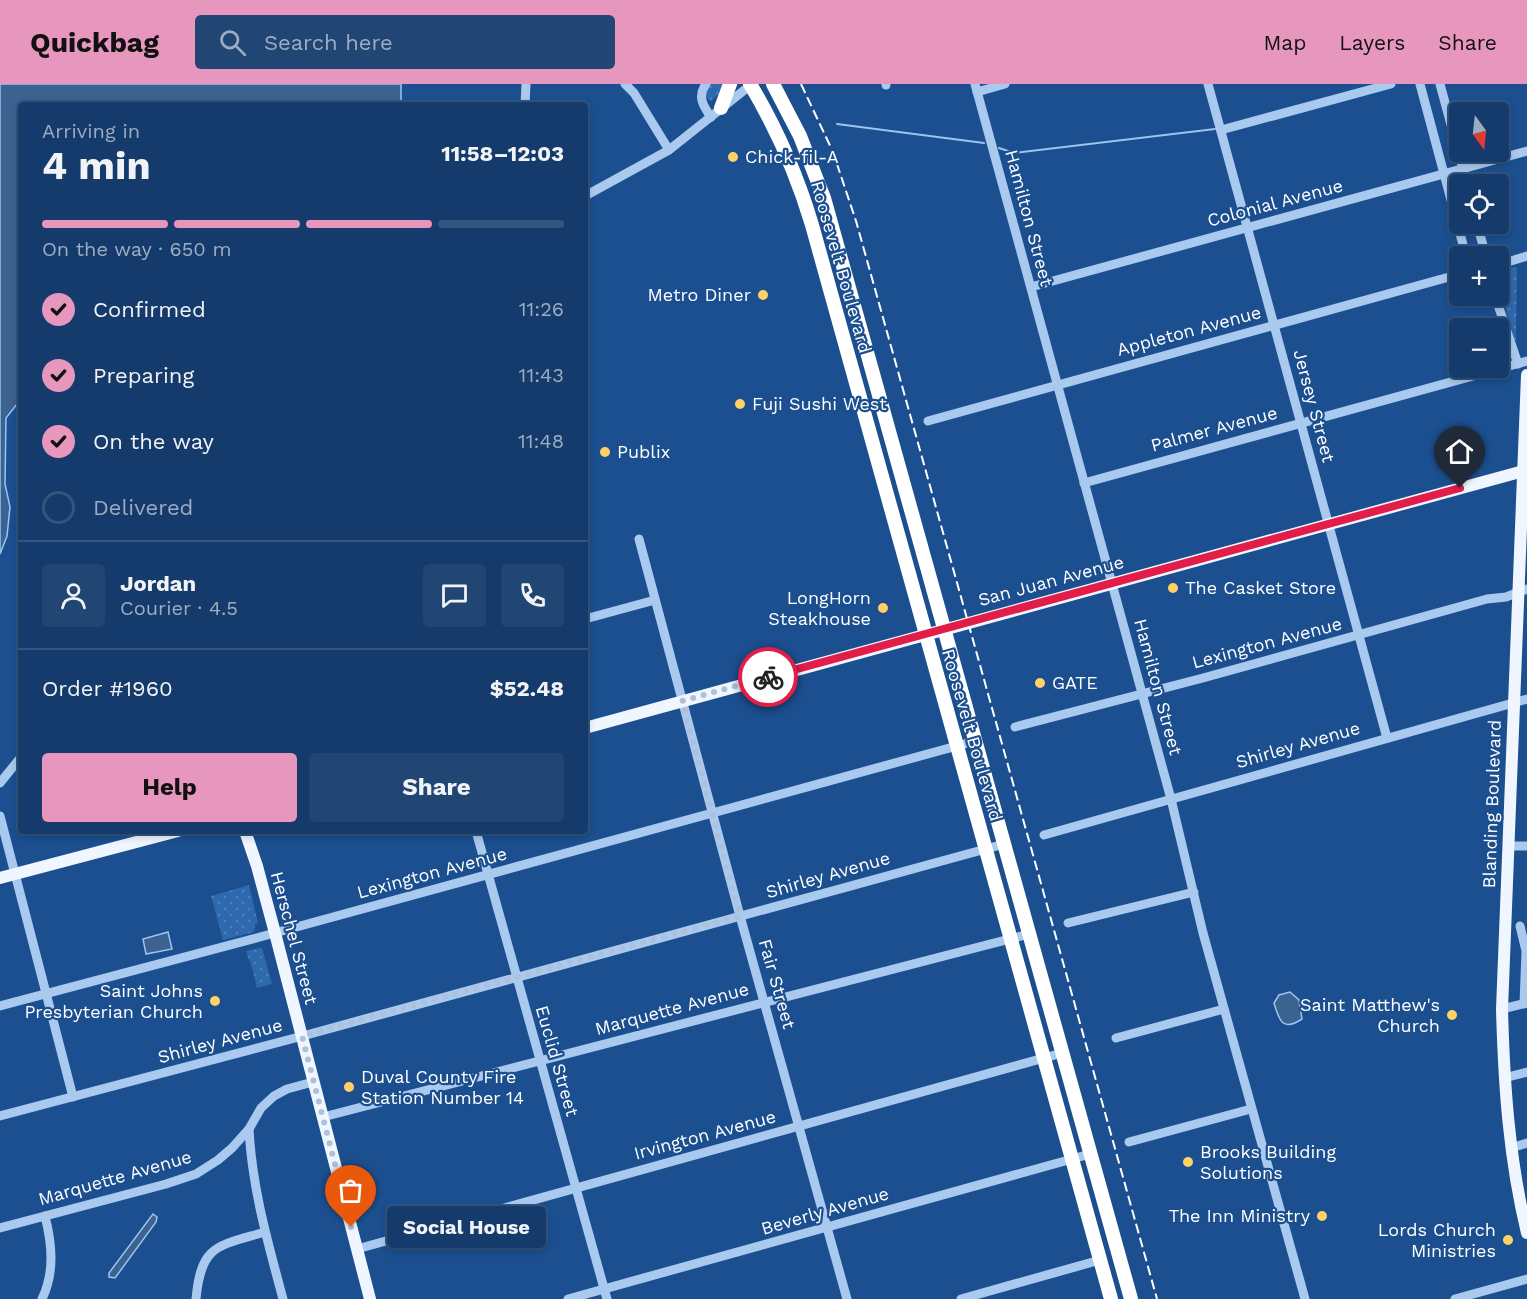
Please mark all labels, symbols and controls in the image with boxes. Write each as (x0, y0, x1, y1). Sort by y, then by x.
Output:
search box (195, 15, 615, 69)
text: Quickbag (30, 26, 159, 59)
icon: search (216, 26, 249, 59)
text: Search here (264, 30, 393, 55)
text: Map (1263, 30, 1306, 55)
text: Layers (1339, 30, 1405, 55)
text: Share (1438, 30, 1497, 55)
north arrow (1449, 102, 1509, 162)
map controls (1449, 102, 1509, 378)
text: Arriving in (42, 119, 140, 143)
text: 11:58–12:03 (441, 141, 564, 166)
text: 4 min (42, 143, 151, 188)
place label: Chick-fil-A (745, 146, 839, 167)
street label: Hamilton Street (1001, 147, 1058, 289)
marker: Chick-fil-A (726, 150, 740, 164)
street label: Colonial Avenue (1205, 174, 1345, 231)
button: locate (1449, 174, 1509, 234)
street label: Roosevelt Boulevard (807, 178, 876, 356)
text: On the way · 650 m (42, 237, 232, 261)
button: + (1449, 246, 1509, 306)
place label: Metro Diner (648, 284, 751, 305)
marker: Metro Diner (756, 288, 770, 302)
icon: check (42, 293, 75, 326)
text: Confirmed (93, 297, 206, 322)
text: 11:26 (519, 297, 564, 321)
street label: Appleton Avenue (1114, 301, 1263, 360)
button: − (1449, 318, 1509, 378)
street label: Jersey Street (1289, 347, 1340, 465)
icon: check (42, 359, 75, 392)
text: Preparing (93, 363, 194, 388)
text: 11:43 (519, 363, 564, 387)
place label: Fuji Sushi West (752, 393, 887, 414)
marker: Fuji Sushi West (733, 397, 747, 411)
street label: Palmer Avenue (1148, 402, 1279, 456)
icon: check (42, 425, 75, 458)
pin (1434, 426, 1485, 488)
text: On the way (93, 429, 214, 454)
text: 11:48 (518, 429, 564, 453)
icon: home (1443, 435, 1476, 468)
place label: Publix (617, 441, 670, 462)
marker: Publix (598, 445, 612, 459)
text: Delivered (93, 495, 193, 520)
street label: San Juan Avenue (976, 551, 1126, 610)
button: person (42, 564, 105, 627)
button: chat (423, 564, 486, 627)
button: phone (501, 564, 564, 627)
text: Jordan (120, 571, 196, 596)
place label: The Casket Store (1185, 577, 1336, 598)
marker: The Casket Store (1166, 581, 1180, 595)
place label: LongHorn Steakhouse (768, 587, 871, 629)
text: Courier · 4.5 (120, 596, 238, 620)
marker: LongHorn Steakhouse (876, 601, 890, 615)
street label: Lexington Avenue (1190, 612, 1344, 673)
street label: Hamilton Street (1130, 616, 1187, 758)
street label: Roosevelt Boulevard (938, 646, 1007, 824)
courier (738, 647, 798, 707)
icon: bike (752, 661, 785, 694)
place label: GATE (1052, 672, 1098, 693)
text: Order #1960 (42, 676, 173, 701)
text: $52.48 (490, 676, 564, 701)
marker: GATE (1033, 676, 1047, 690)
street label: Shirley Avenue (1233, 717, 1362, 772)
street label: Blanding Boulevard (1478, 719, 1505, 889)
button: Help (42, 753, 297, 822)
button: Share (309, 753, 564, 822)
street label: Lexington Avenue (355, 842, 509, 903)
street label: Shirley Avenue (763, 847, 892, 902)
street label: Herschel Street (267, 869, 322, 1007)
street label: Fair Street (755, 937, 800, 1032)
street label: Marquette Avenue (593, 978, 751, 1039)
place label: Saint Johns Presbyterian Church (24, 980, 203, 1022)
marker: Saint Johns Presbyterian Church (208, 994, 222, 1008)
place label: Saint Matthew's Church (1300, 994, 1440, 1036)
street label: Euclid Street (532, 1003, 583, 1119)
marker: Saint Matthew's Church (1445, 1008, 1459, 1022)
street label: Shirley Avenue (155, 1014, 285, 1067)
place label: Duval County Fire Station Number 14 (361, 1066, 524, 1108)
marker: Duval County Fire Station Number 14 (342, 1080, 356, 1094)
street label: Irvington Avenue (632, 1105, 778, 1164)
place label: Brooks Building Solutions (1200, 1141, 1336, 1183)
street label: Marquette Avenue (36, 1146, 194, 1209)
marker: Brooks Building Solutions (1181, 1155, 1195, 1169)
pin (325, 1165, 376, 1227)
icon: bag (334, 1174, 367, 1207)
street label: Beverly Avenue (759, 1182, 891, 1239)
place label: The Inn Ministry (1168, 1205, 1311, 1226)
callout: Social House (387, 1206, 546, 1248)
marker: The Inn Ministry (1315, 1209, 1329, 1223)
text: Social House (403, 1215, 530, 1239)
place label: Lords Church Ministries (1378, 1219, 1496, 1261)
marker: Lords Church Ministries (1501, 1233, 1515, 1247)

